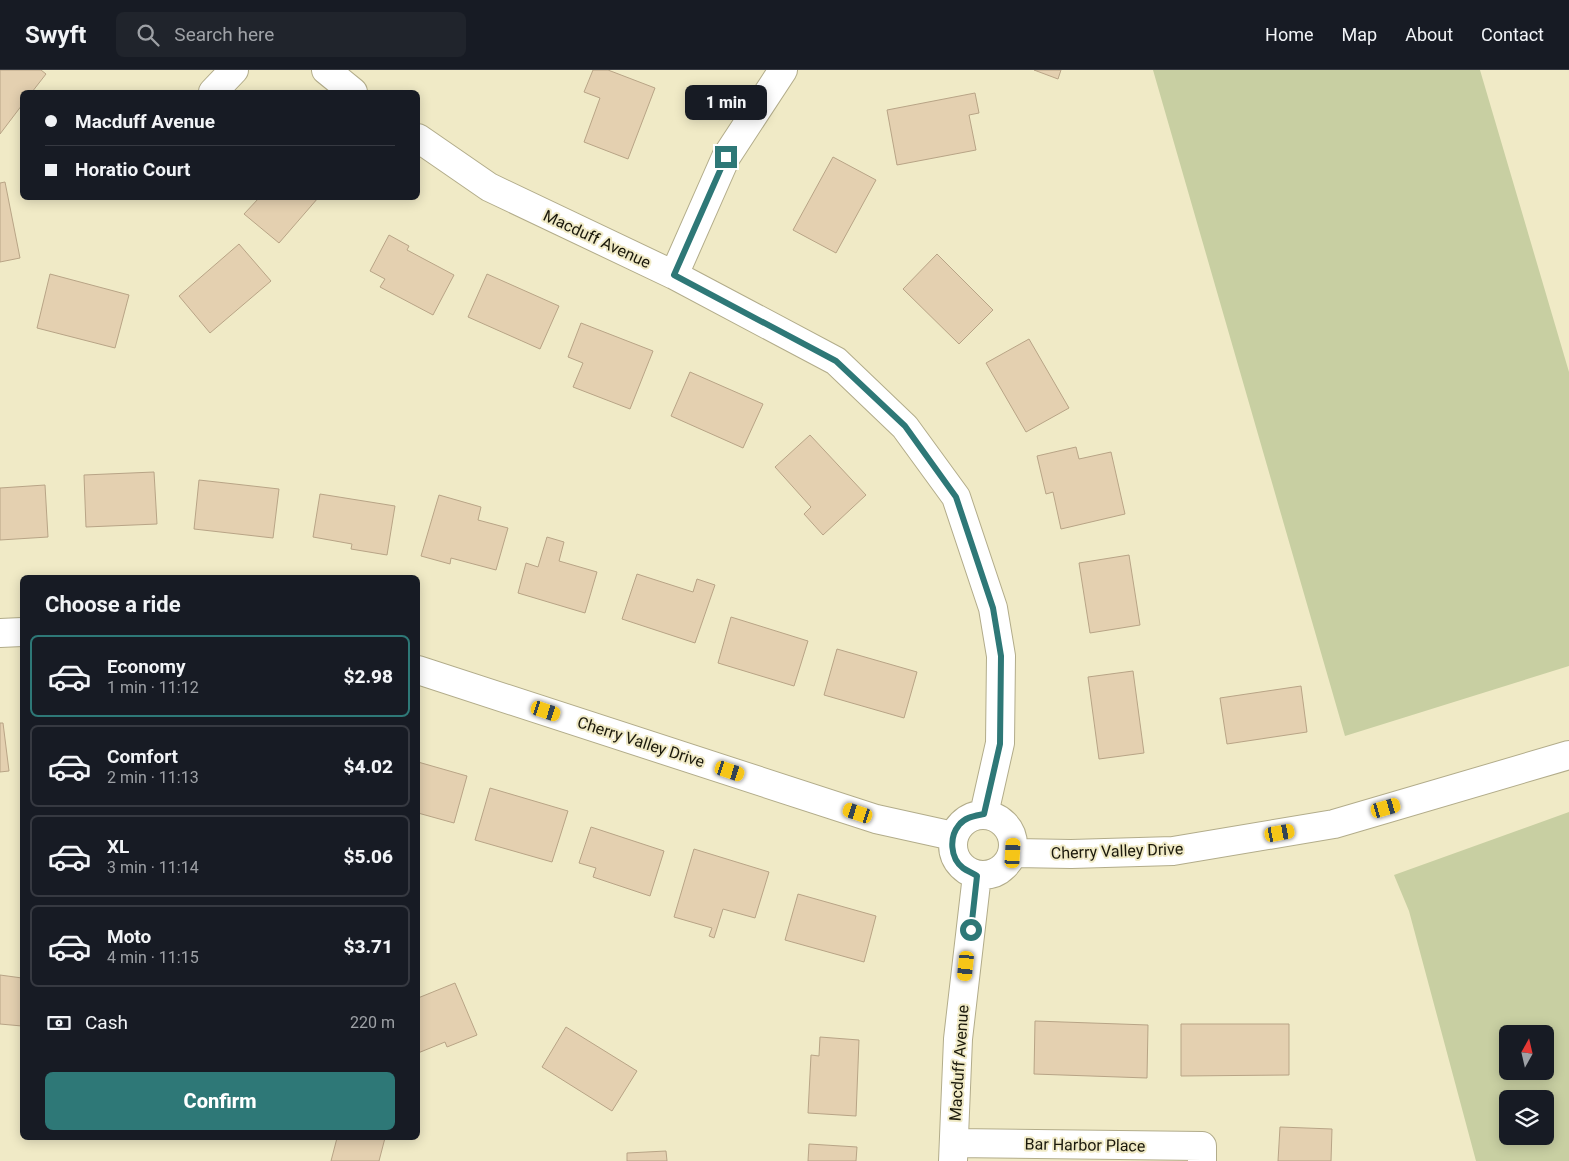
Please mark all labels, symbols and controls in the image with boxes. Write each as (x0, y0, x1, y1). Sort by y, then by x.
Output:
search box (116, 12, 466, 57)
text: Swyft (25, 21, 86, 49)
icon: search (134, 21, 162, 49)
text: Search here (174, 23, 274, 46)
text: Home (1265, 24, 1314, 45)
text: Map (1342, 24, 1377, 45)
text: About (1405, 24, 1453, 45)
text: Contact (1481, 24, 1544, 45)
callout: 1 min (685, 84, 767, 119)
text: 1 min (706, 93, 746, 112)
text: Macduff Avenue (75, 110, 215, 133)
route end (715, 146, 737, 168)
text: Horatio Court (75, 158, 191, 181)
street label: Macduff Avenue (540, 206, 654, 272)
text: Choose a ride (45, 592, 181, 617)
icon: car (47, 654, 92, 699)
text: Economy (107, 655, 186, 678)
text: $2.98 (344, 665, 393, 688)
text: 1 min · 11:12 (107, 678, 199, 697)
car (529, 699, 562, 723)
street label: Cherry Valley Drive (575, 713, 707, 771)
icon: car (47, 744, 92, 789)
text: Comfort (107, 745, 178, 768)
text: $4.02 (344, 755, 393, 778)
car (713, 759, 746, 783)
text: 2 min · 11:13 (107, 768, 199, 787)
car (1369, 797, 1402, 819)
car (841, 801, 874, 825)
car (1263, 823, 1296, 843)
icon: car (47, 834, 92, 879)
text: XL (107, 835, 129, 858)
car (1004, 838, 1021, 868)
street label: Cherry Valley Drive (1050, 839, 1184, 863)
text: $5.06 (344, 845, 393, 868)
text: 3 min · 11:14 (107, 858, 199, 877)
route start (960, 919, 982, 941)
icon: car (47, 924, 92, 969)
text: Moto (107, 925, 151, 948)
text: $3.71 (344, 935, 393, 958)
text: 4 min · 11:15 (107, 948, 199, 967)
car (956, 950, 975, 982)
street label: Macduff Avenue (945, 1004, 973, 1122)
icon: cash (45, 1009, 73, 1037)
text: Cash (85, 1011, 128, 1034)
text: 220 m (350, 1013, 395, 1032)
north arrow (1499, 1025, 1554, 1080)
map controls (1499, 1025, 1554, 1145)
button: Confirm (45, 1072, 395, 1130)
button: layers (1499, 1090, 1554, 1145)
street label: Bar Harbor Place (1025, 1134, 1145, 1156)

